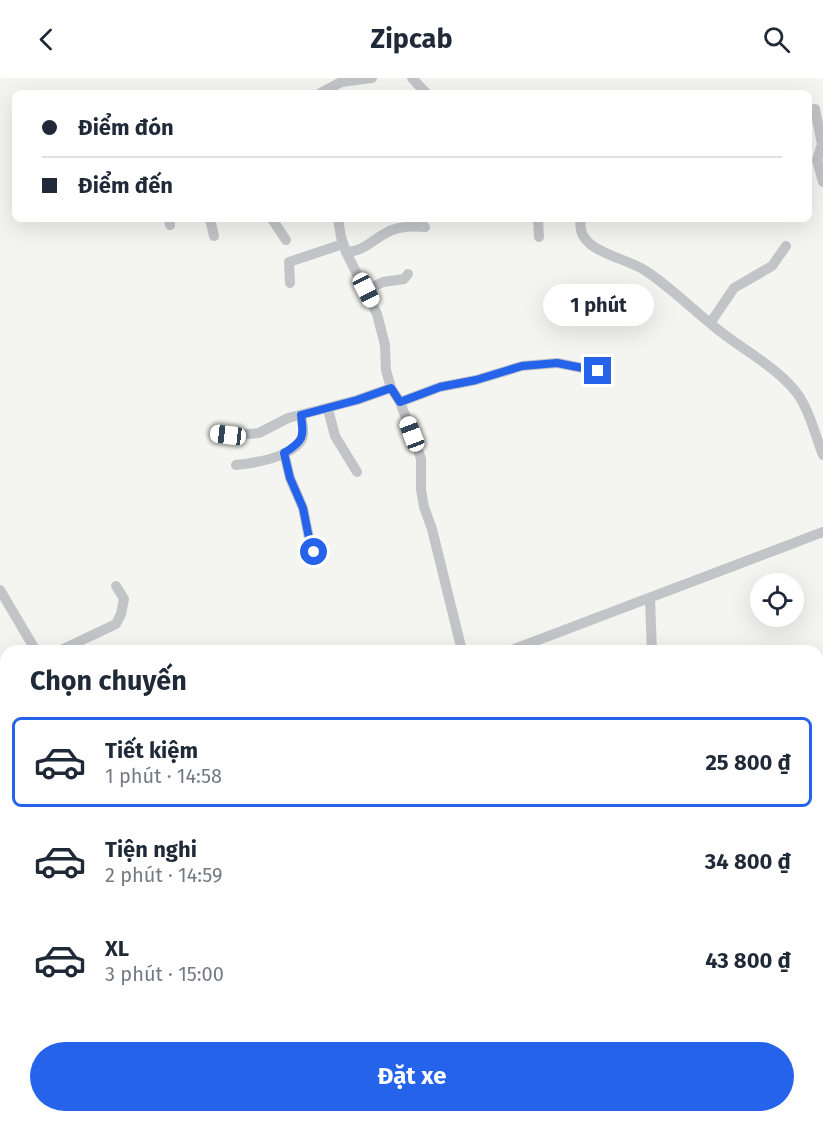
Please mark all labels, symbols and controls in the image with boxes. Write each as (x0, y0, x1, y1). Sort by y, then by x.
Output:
icon: back (30, 23, 63, 56)
text: Zipcab (371, 23, 453, 55)
icon: search (760, 23, 793, 56)
text: Điểm đón (78, 114, 174, 141)
text: Điểm đến (78, 172, 173, 199)
car (350, 270, 382, 310)
callout: 1 phút (542, 284, 654, 326)
text: 1 phút (570, 293, 627, 317)
route end (584, 357, 611, 384)
car (397, 414, 427, 454)
car (209, 424, 247, 446)
route start (300, 538, 327, 565)
map controls (750, 573, 804, 627)
button: locate (750, 573, 804, 627)
text: Chọn chuyến (30, 665, 187, 697)
icon: car (33, 735, 87, 789)
text: Tiết kiệm (105, 737, 198, 764)
text: 25 800 ₫ (706, 749, 791, 776)
text: 1 phút · 14:58 (105, 764, 222, 788)
icon: car (33, 834, 87, 888)
text: Tiện nghi (105, 836, 197, 863)
text: 34 800 ₫ (705, 848, 791, 875)
text: 2 phút · 14:59 (105, 863, 222, 887)
icon: car (33, 933, 87, 987)
text: XL (105, 935, 129, 962)
text: 43 800 ₫ (705, 947, 791, 974)
text: 3 phút · 15:00 (105, 962, 224, 986)
button: Đặt xe (30, 1042, 794, 1111)

